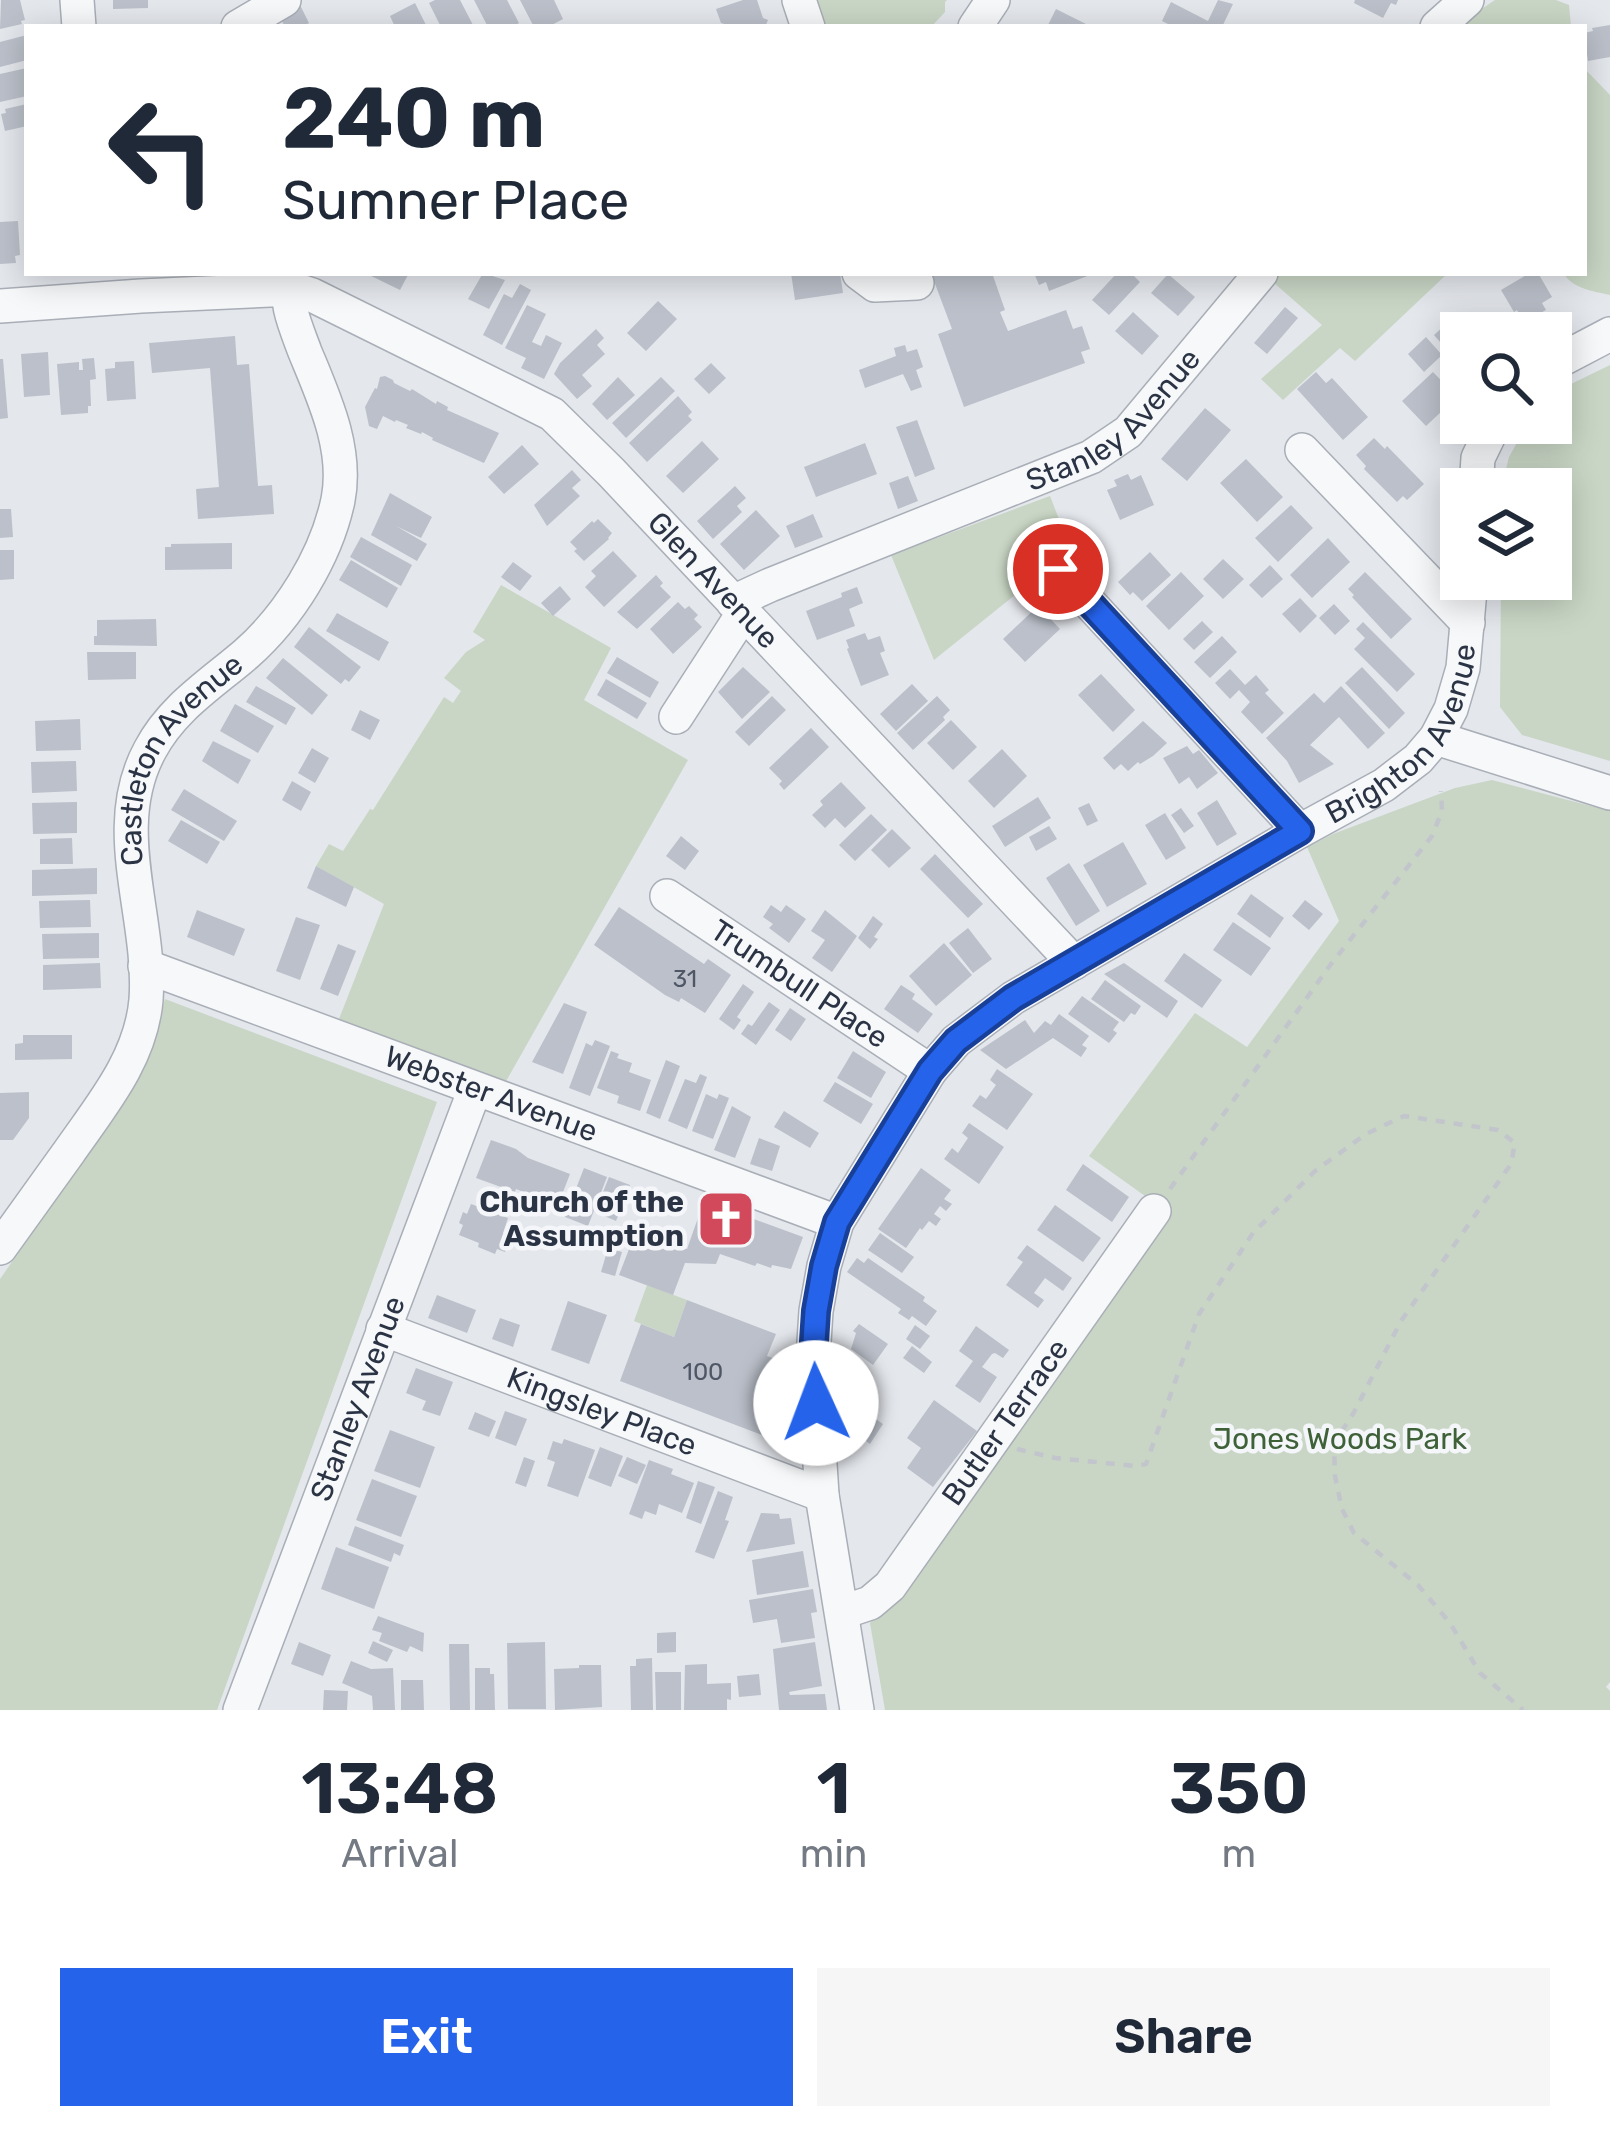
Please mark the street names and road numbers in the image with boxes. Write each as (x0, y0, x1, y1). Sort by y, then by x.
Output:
street label: Stanley Avenue (1021, 341, 1208, 499)
street label: Glen Avenue (640, 505, 786, 656)
street label: Brighton Avenue (1319, 643, 1483, 831)
street label: Castleton Avenue (113, 646, 250, 867)
street label: Trumbull Place (704, 912, 895, 1056)
street label: Webster Avenue (380, 1038, 603, 1150)
street label: Stanley Avenue (303, 1291, 413, 1506)
street label: Butler Terrace (934, 1332, 1076, 1512)
street label: Kingsley Place (502, 1360, 702, 1464)

